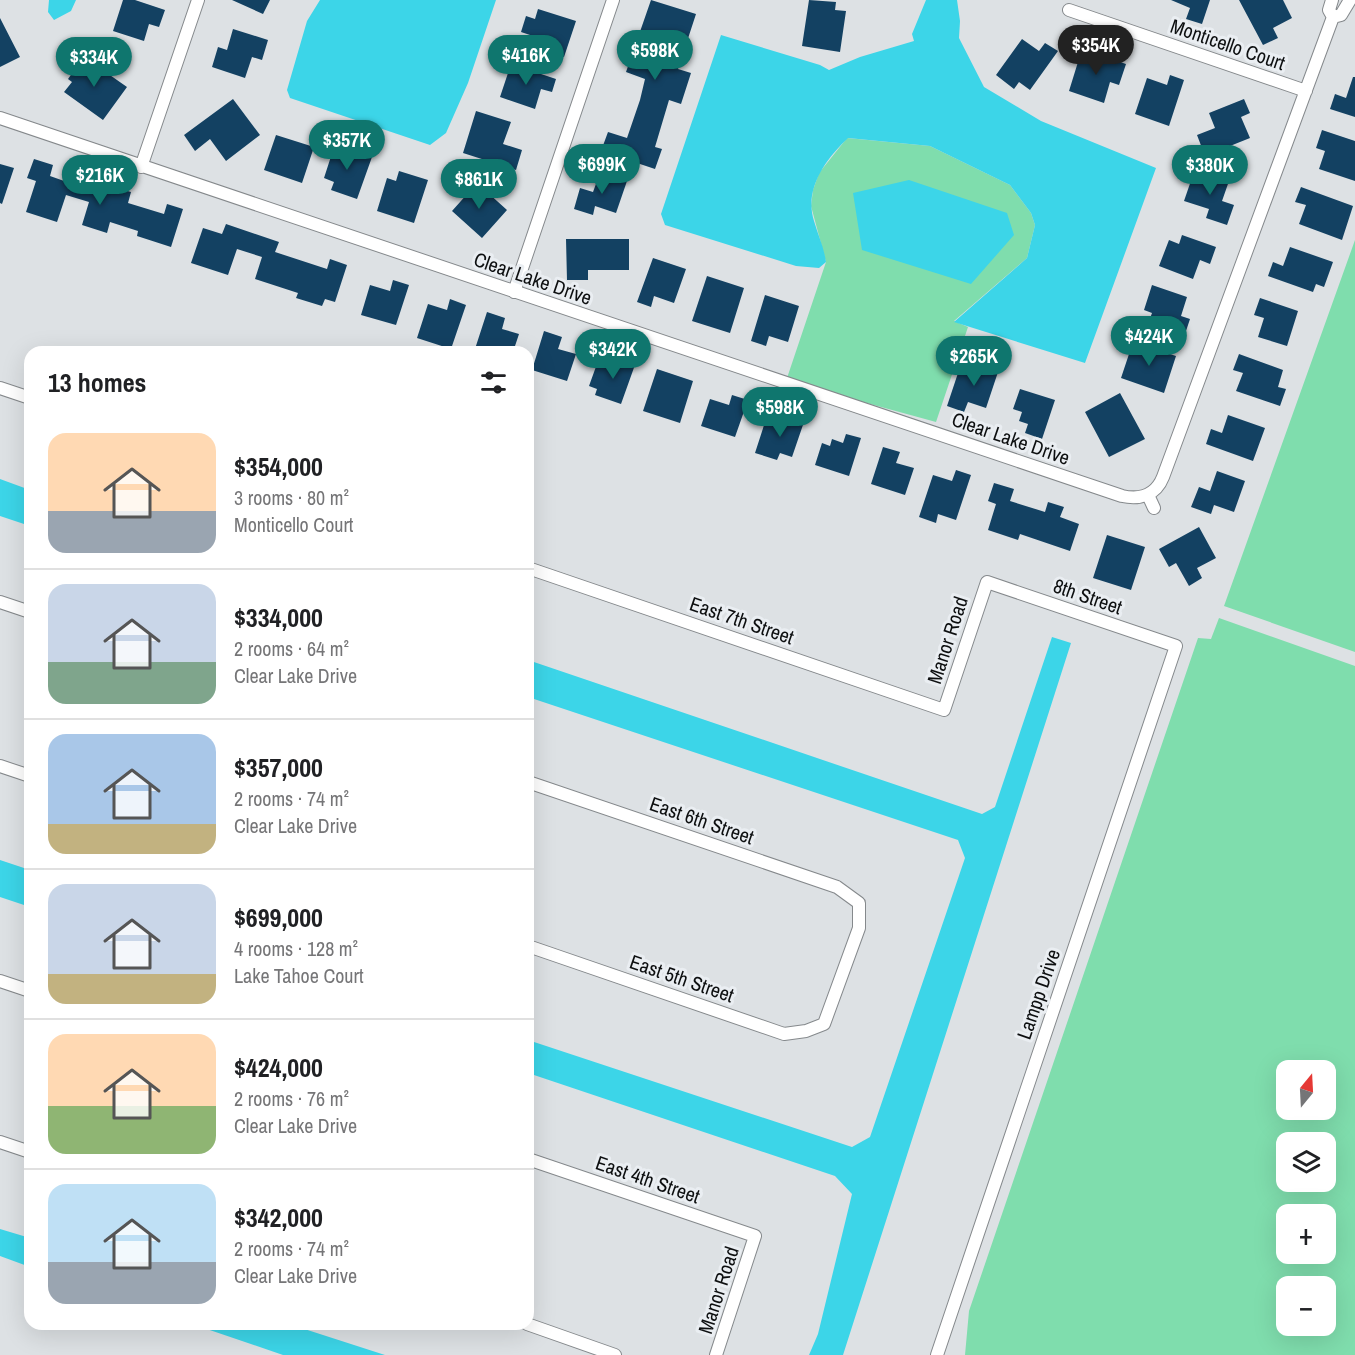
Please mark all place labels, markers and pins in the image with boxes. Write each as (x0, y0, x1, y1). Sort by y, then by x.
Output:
pin: $354K (1054, 25, 1138, 76)
pin: $598K (613, 30, 697, 81)
pin: $416K (484, 35, 568, 86)
pin: $334K (52, 37, 136, 88)
pin: $357K (305, 120, 389, 171)
pin: $699K (560, 144, 644, 195)
pin: $380K (1168, 145, 1252, 196)
pin: $216K (58, 155, 142, 206)
pin: $861K (437, 159, 521, 210)
pin: $424K (1107, 316, 1191, 367)
pin: $342K (571, 329, 655, 380)
pin: $265K (932, 336, 1016, 387)
pin: $598K (738, 387, 822, 438)

